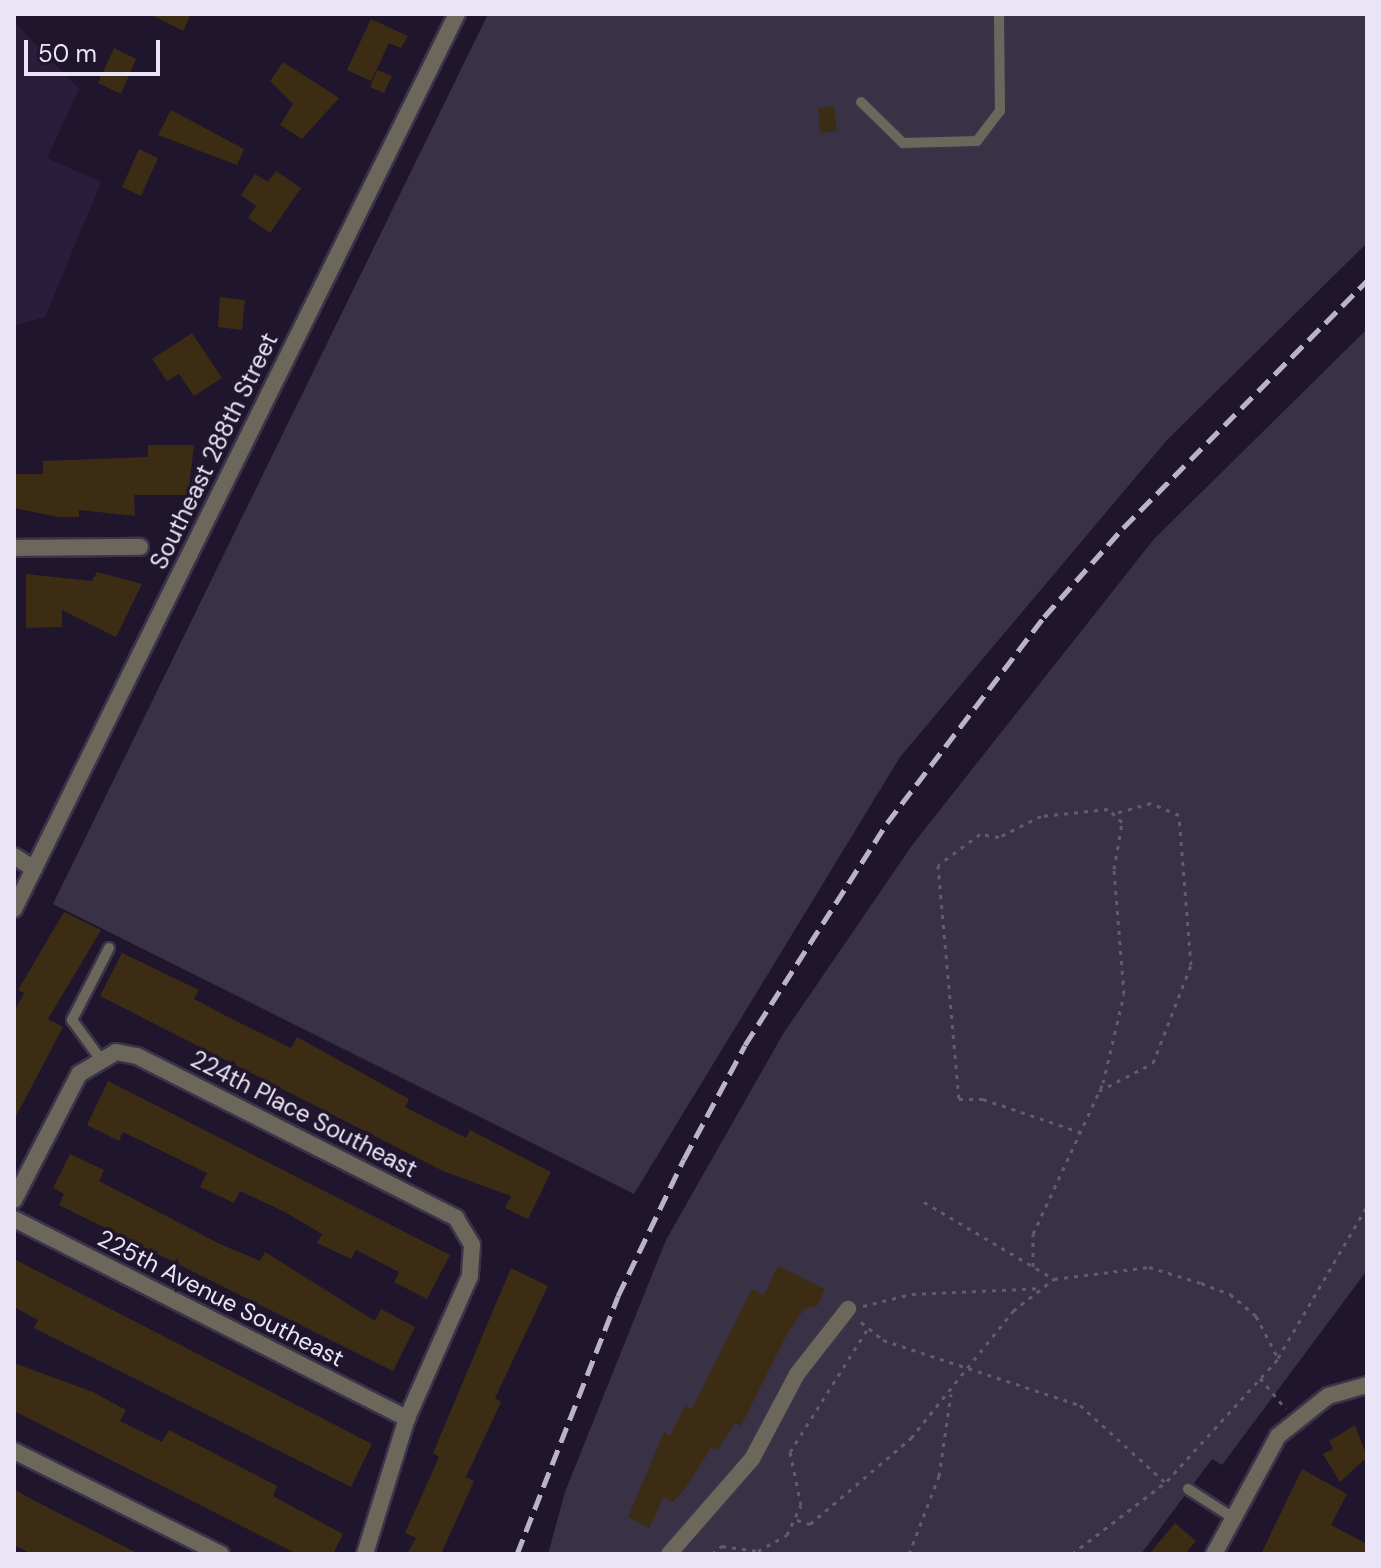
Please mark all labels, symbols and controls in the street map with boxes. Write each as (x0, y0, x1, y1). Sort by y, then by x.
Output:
scale bar (28, 24, 164, 74)
text: 50 m (38, 38, 97, 69)
street label: Southeast 288th Street (144, 328, 284, 574)
street label: 224th Place Southeast (186, 1044, 422, 1184)
street label: 225th Avenue Southeast (93, 1223, 349, 1373)

